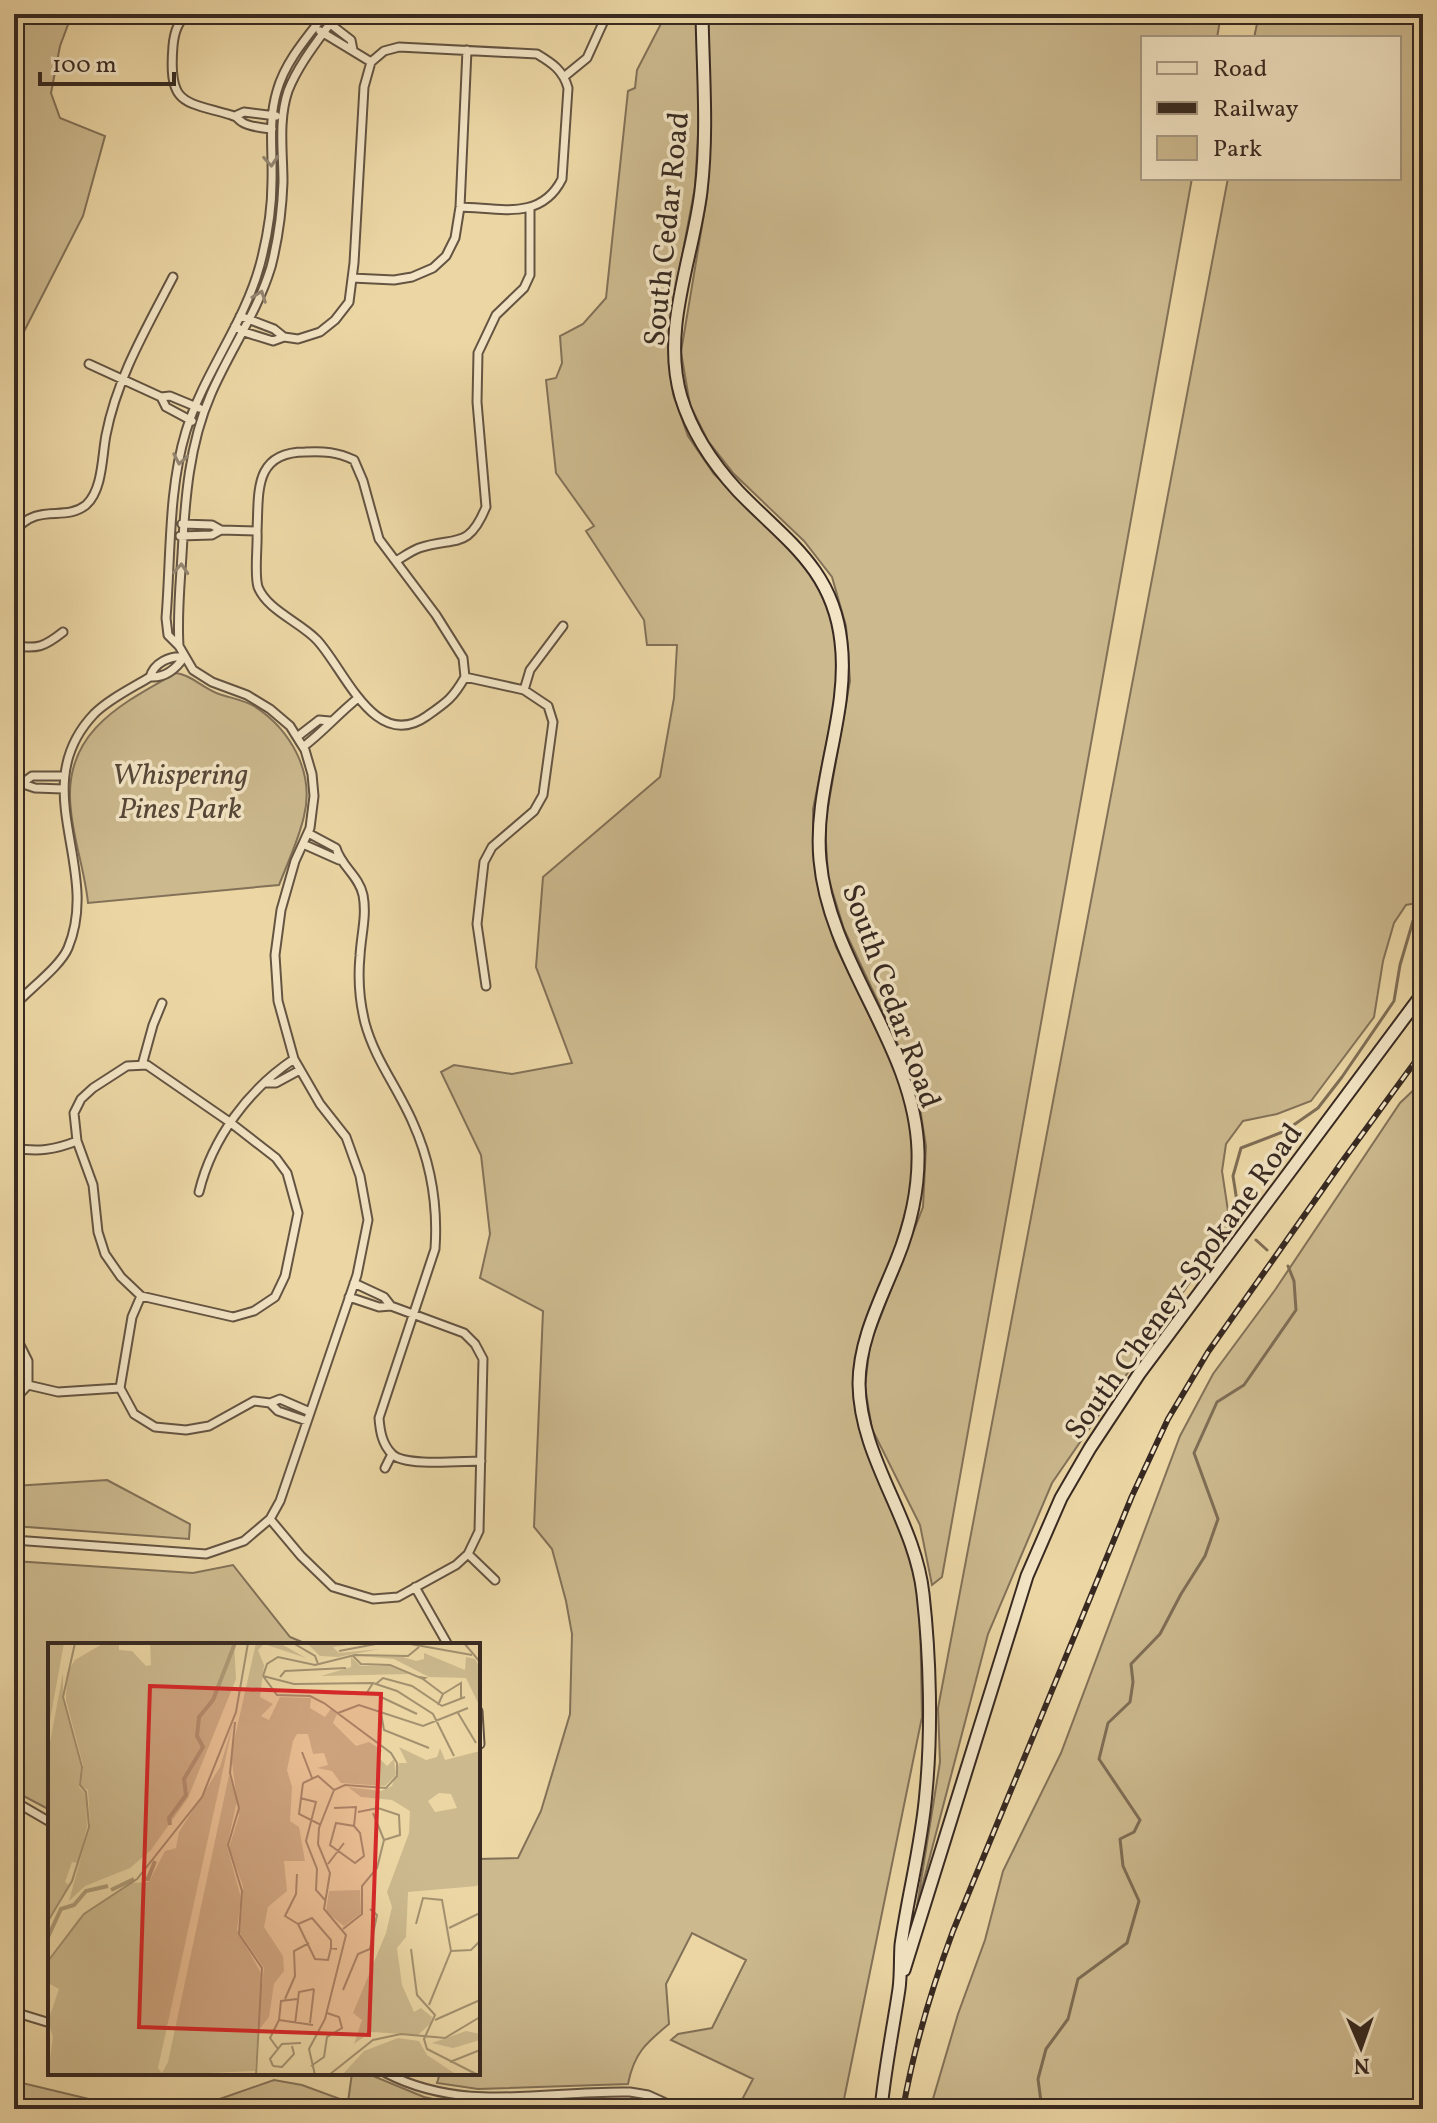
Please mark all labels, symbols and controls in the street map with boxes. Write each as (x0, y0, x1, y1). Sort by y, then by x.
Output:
scale bar (40, 36, 174, 86)
legend (1141, 36, 1401, 180)
text: 100 m (52, 49, 117, 83)
text: Road (1213, 53, 1267, 87)
text: Railway (1213, 93, 1299, 127)
street label: South Cedar Road (635, 110, 701, 349)
text: Park (1213, 133, 1262, 167)
one-way arrow (262, 155, 279, 168)
one-way arrow (250, 290, 267, 304)
one-way arrow (172, 452, 189, 466)
one-way arrow (172, 562, 189, 575)
park label: Whispering Pines Park (112, 755, 248, 831)
street label: South Cedar Road (830, 879, 950, 1115)
street label: South Cheney-Spokane Road (1055, 1115, 1314, 1449)
inset map (48, 1643, 480, 2075)
north arrow (1321, 2007, 1401, 2087)
text: N (1353, 2049, 1370, 2080)

